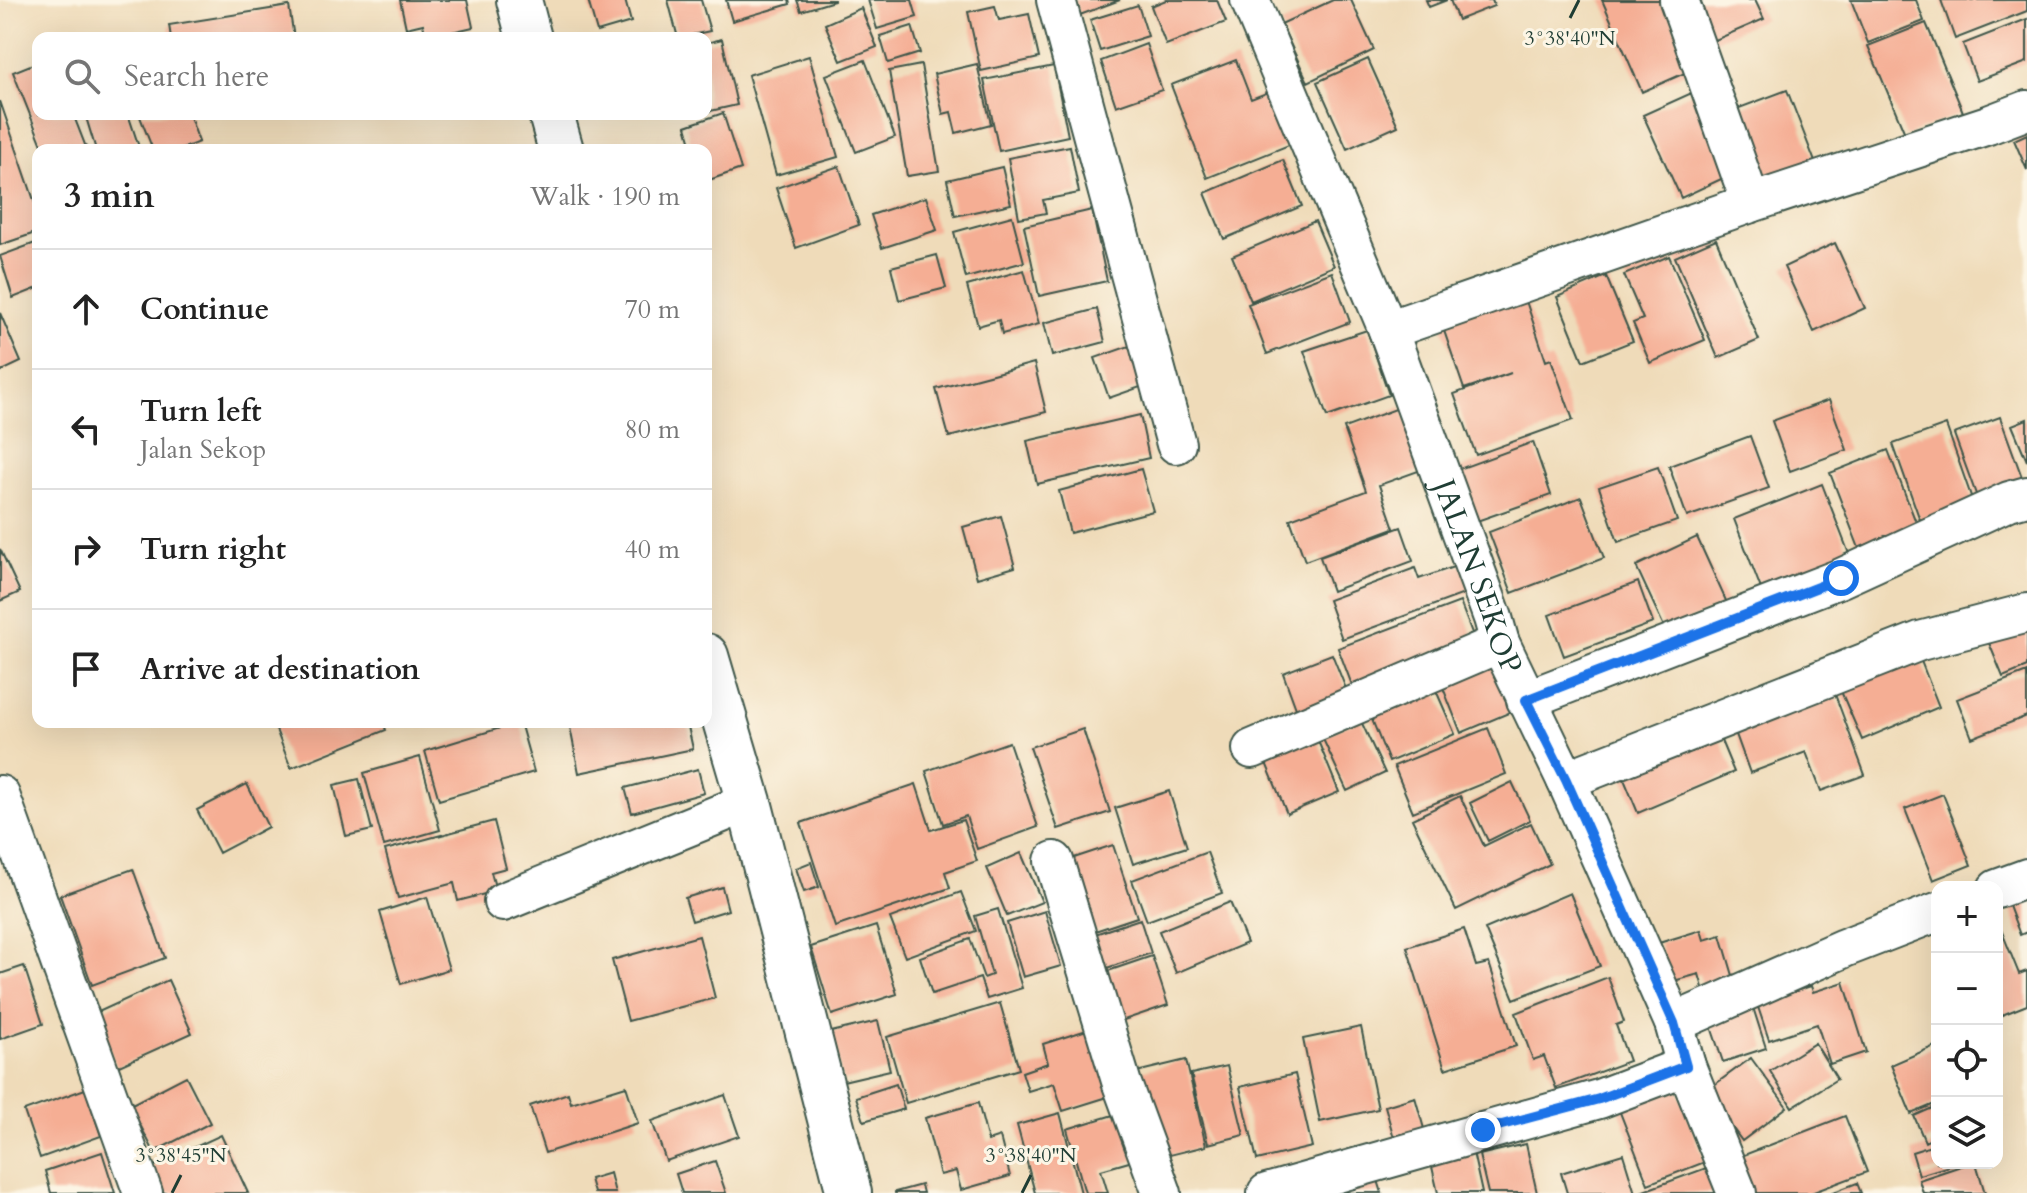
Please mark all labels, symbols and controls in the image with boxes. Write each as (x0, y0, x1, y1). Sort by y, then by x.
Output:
text: 3°38'40"N (1524, 25, 1616, 52)
search box (32, 32, 712, 120)
icon: search (60, 54, 104, 98)
text: Search here (124, 56, 269, 97)
text: 3 min (64, 173, 155, 219)
text: Walk · 190 m (530, 179, 680, 214)
icon: ahead (64, 287, 108, 331)
text: Continue (140, 289, 269, 330)
text: 70 m (624, 292, 680, 327)
text: Turn left (140, 391, 262, 432)
icon: left (64, 407, 108, 451)
text: 80 m (624, 412, 680, 447)
text: Jalan Sekop (140, 432, 266, 467)
street label: JALAN SEKOP (1422, 470, 1532, 681)
icon: right (64, 527, 108, 571)
text: Turn right (140, 529, 286, 570)
text: 40 m (624, 532, 680, 567)
route start (1823, 560, 1859, 596)
icon: arrive (64, 647, 108, 691)
text: Arrive at destination (140, 649, 420, 690)
map controls (1931, 881, 2003, 1169)
button: + (1931, 881, 2003, 953)
button: − (1931, 953, 2003, 1025)
button: locate (1931, 1025, 2003, 1097)
button: layers (1931, 1097, 2003, 1169)
route end (1465, 1112, 1501, 1148)
text: 3°38'45"N (135, 1142, 227, 1169)
text: 3°38'40"N (985, 1142, 1077, 1169)

